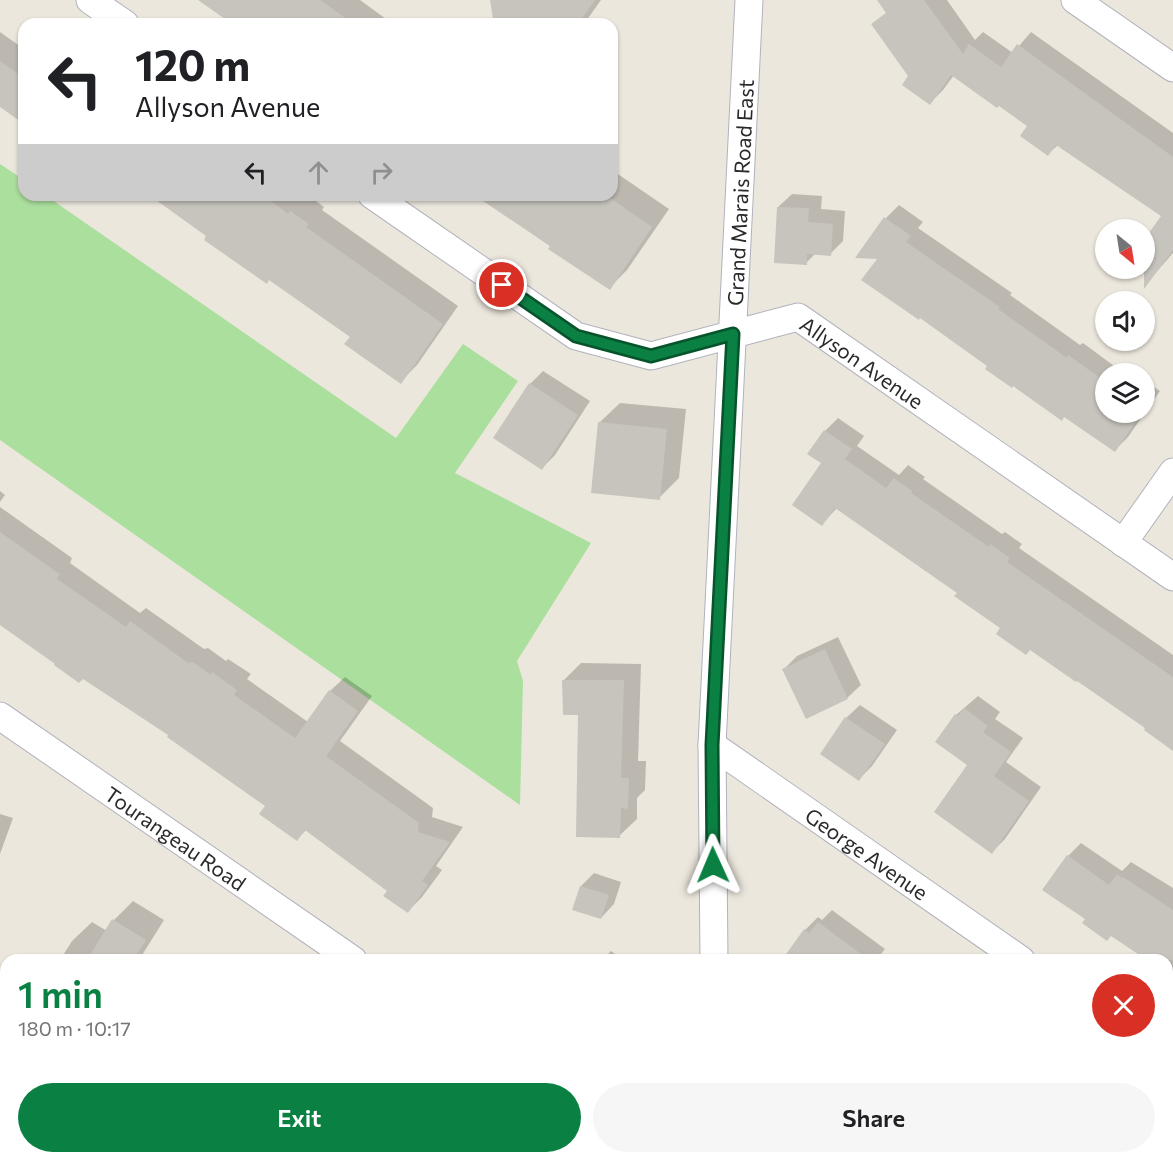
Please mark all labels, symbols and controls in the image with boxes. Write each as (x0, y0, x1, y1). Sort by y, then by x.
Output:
text: 120 m (135, 38, 250, 90)
icon: left (36, 42, 114, 120)
street label: Grand Marais Road East (721, 79, 758, 306)
text: Allyson Avenue (135, 90, 320, 123)
icon: left (239, 156, 272, 189)
icon: ahead (302, 156, 335, 189)
icon: right (365, 156, 398, 189)
north arrow (1095, 219, 1155, 279)
map controls (1095, 219, 1155, 423)
pin (476, 259, 527, 310)
icon: arrive (485, 268, 518, 301)
button: sound (1095, 291, 1155, 351)
street label: Allyson Avenue (796, 310, 929, 413)
button: layers (1095, 363, 1155, 423)
street label: Tourangeau Road (101, 780, 251, 895)
street label: George Avenue (801, 802, 933, 904)
position arrow (681, 833, 745, 897)
text: 1 min (18, 971, 103, 1015)
button: close (1092, 974, 1155, 1037)
text: 180 m · 10:17 (18, 1016, 131, 1040)
button: Exit (18, 1083, 581, 1152)
button: Share (593, 1083, 1155, 1152)

